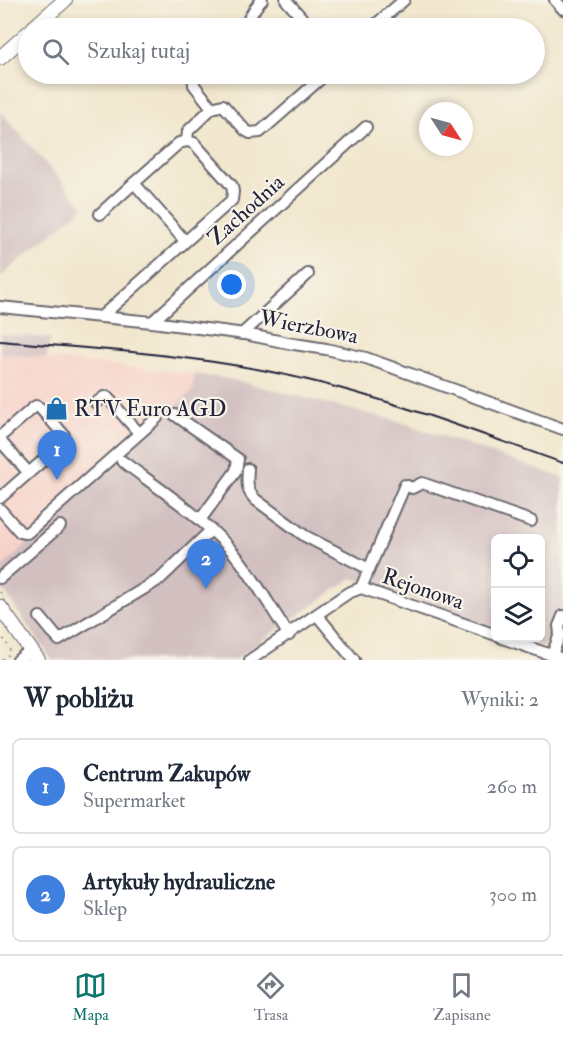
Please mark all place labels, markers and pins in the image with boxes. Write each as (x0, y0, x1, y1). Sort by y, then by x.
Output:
place label: RTV Euro AGD (74, 395, 226, 423)
shop icon: RTV Euro AGD (43, 396, 69, 422)
pin: 1 (38, 430, 76, 480)
pin: 2 (186, 540, 226, 589)

